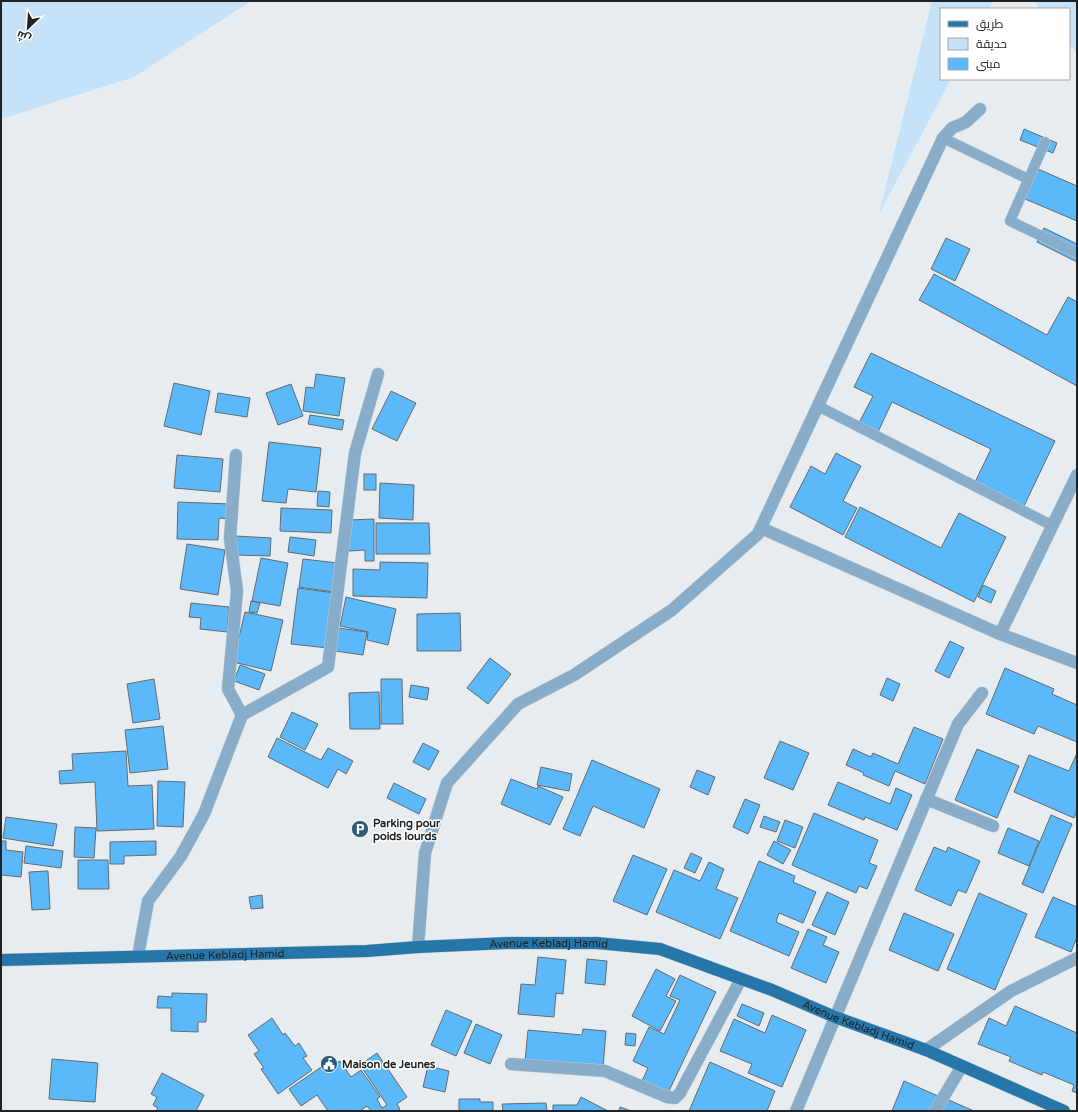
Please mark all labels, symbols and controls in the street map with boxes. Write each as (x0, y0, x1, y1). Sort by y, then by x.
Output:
north arrow (8, 8, 48, 48)
legend (940, 8, 1070, 80)
text: طريق (976, 17, 1004, 31)
text: ش (15, 28, 33, 45)
text: حديقة (976, 37, 1007, 51)
text: مبنى (976, 57, 1001, 71)
place label: Parking pour poids lourds (373, 817, 441, 844)
parking icon: Parking pour poids lourds (350, 819, 370, 839)
street label: Avenue Kebladj Hamid (489, 937, 609, 951)
street label: Avenue Kebladj Hamid (165, 947, 284, 963)
street label: Avenue Kebladj Hamid (800, 998, 916, 1052)
public building icon: Maison de Jeunes (319, 1054, 339, 1074)
place label: Maison de Jeunes (342, 1058, 436, 1071)

